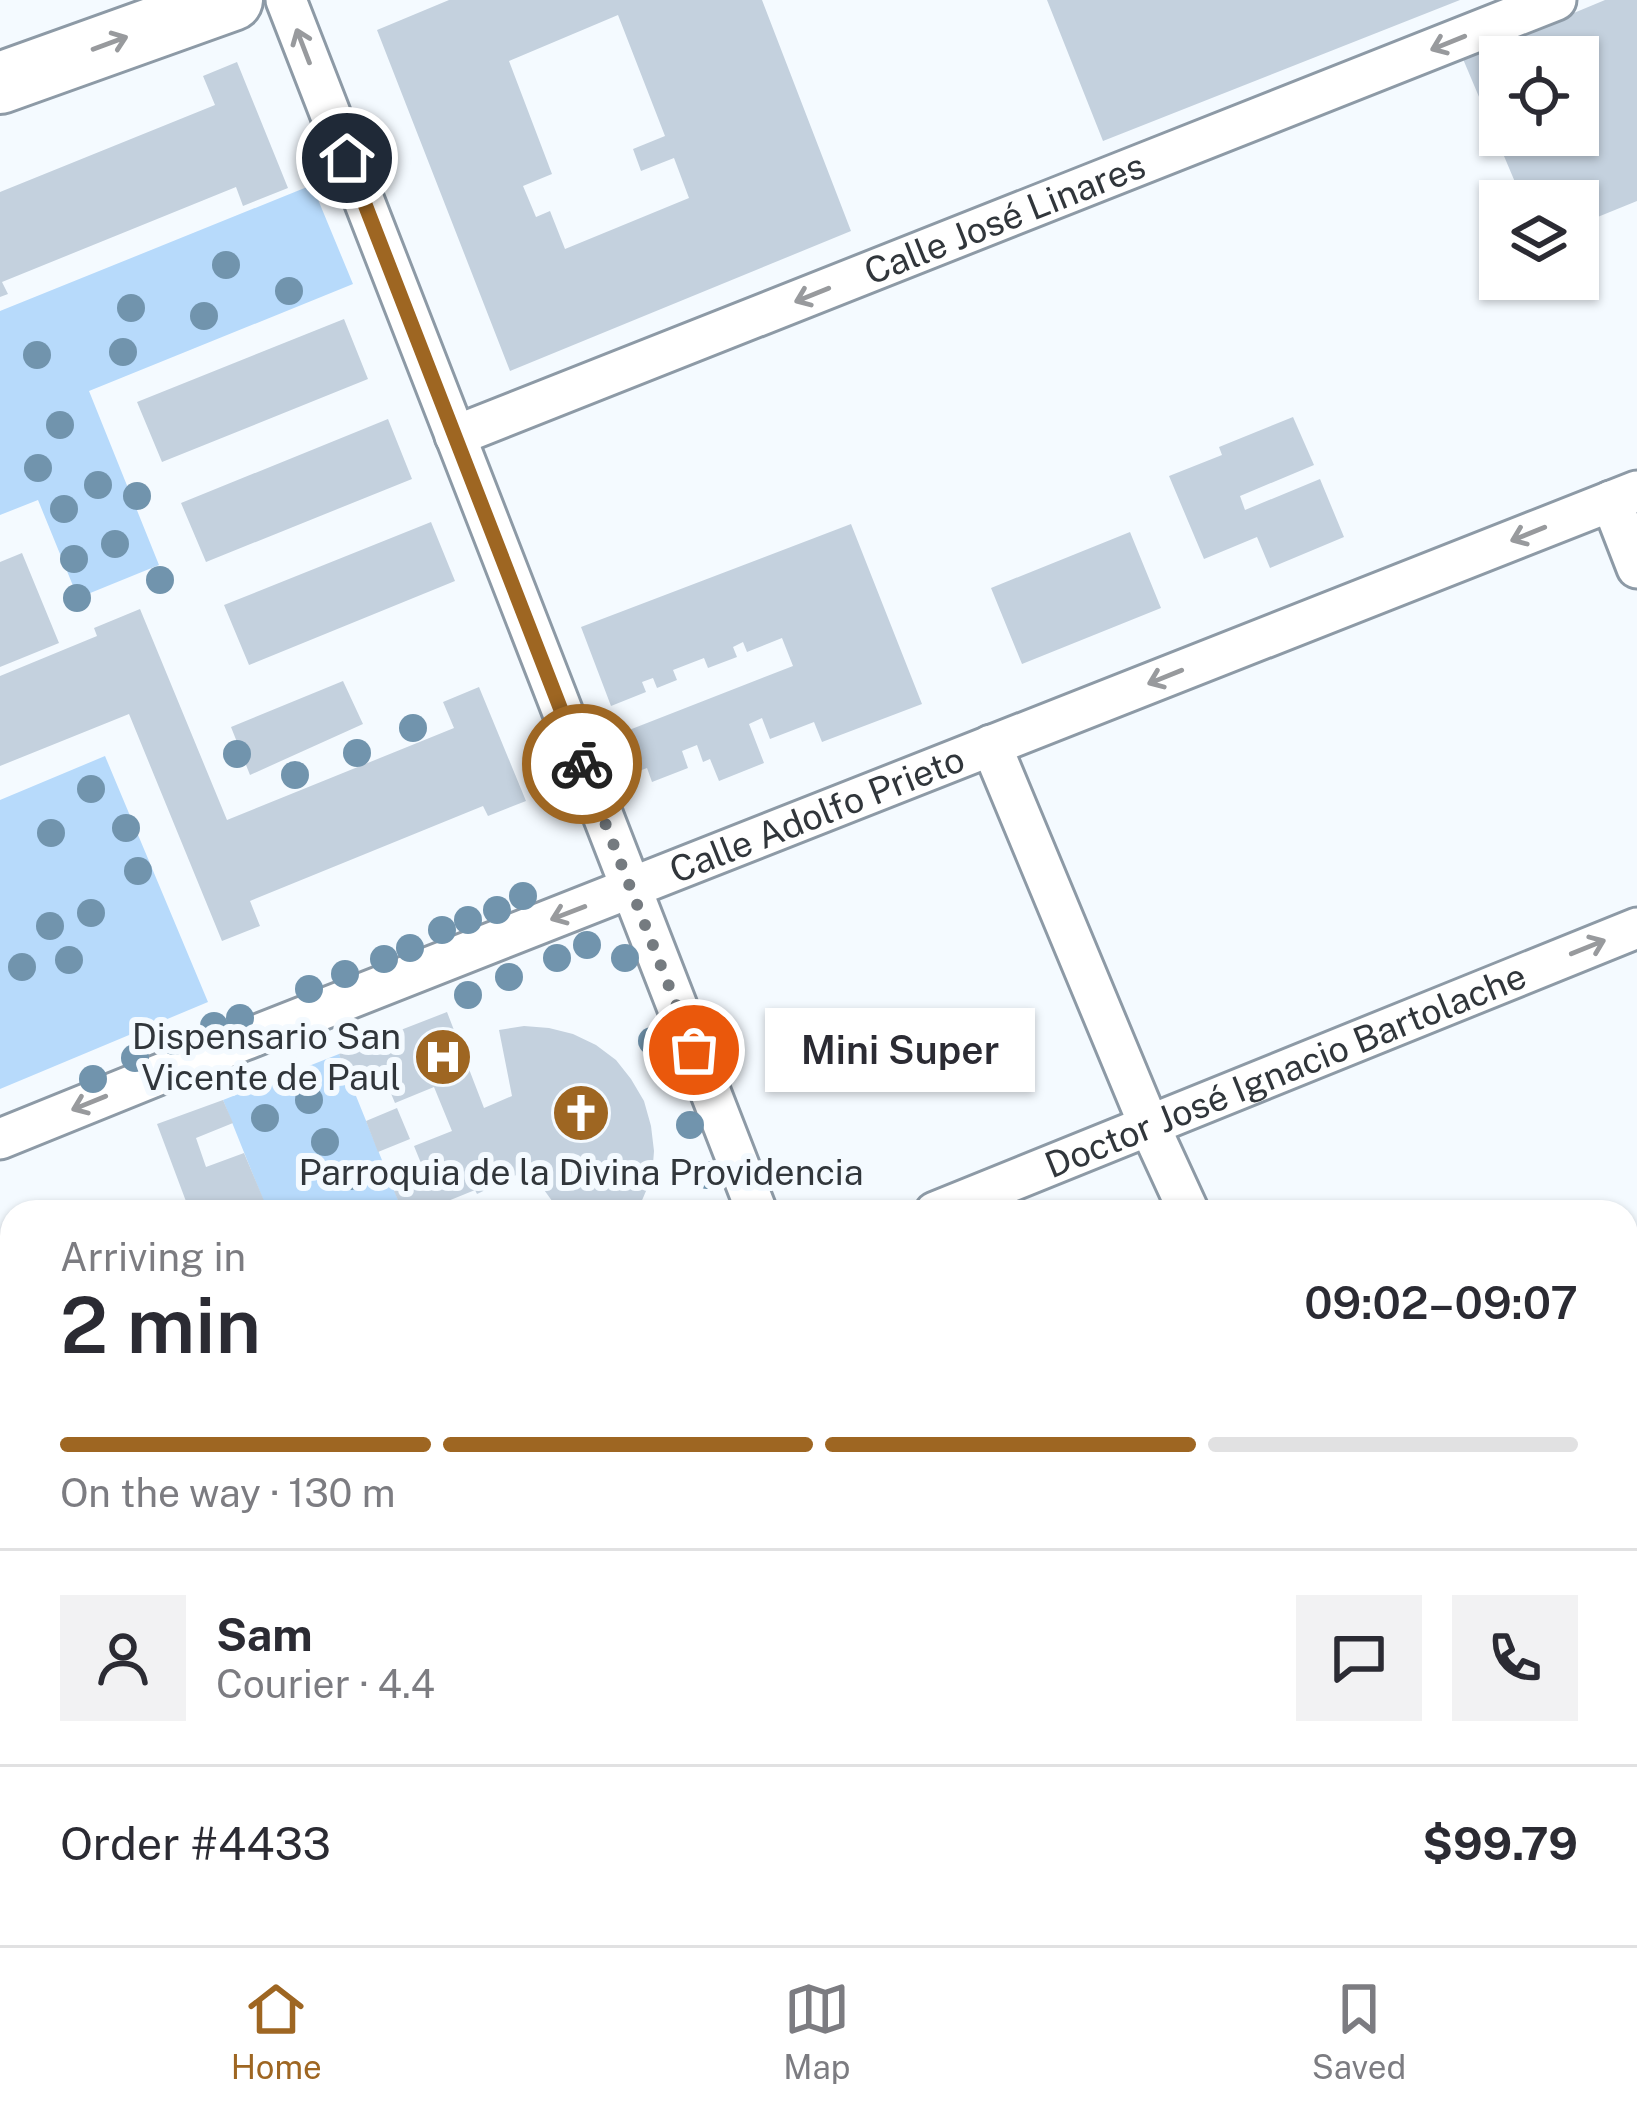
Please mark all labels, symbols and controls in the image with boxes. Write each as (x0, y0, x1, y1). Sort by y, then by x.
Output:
one-way arrow (291, 28, 313, 65)
one-way arrow (91, 31, 128, 52)
one-way arrow (1430, 34, 1467, 55)
map controls (1479, 36, 1599, 300)
button: locate (1479, 36, 1599, 156)
pin (296, 107, 398, 209)
icon: home (314, 125, 380, 191)
street label: Calle José Linares (858, 144, 1151, 293)
button: layers (1479, 180, 1599, 300)
one-way arrow (794, 286, 831, 307)
one-way arrow (1511, 524, 1548, 546)
one-way arrow (1148, 667, 1185, 689)
courier (522, 704, 642, 824)
icon: bike (549, 731, 615, 797)
street label: Calle Adolfo Prieto (664, 737, 970, 891)
one-way arrow (551, 904, 588, 925)
one-way arrow (1569, 935, 1606, 956)
street label: Doctor José Ignacio Bartolache (1039, 954, 1532, 1186)
pin (643, 999, 745, 1101)
callout: Mini Super (766, 1008, 1036, 1092)
place label: Dispensario San Vicente de Paul (132, 1015, 401, 1098)
icon: bag (661, 1017, 727, 1083)
hospital icon: Dispensario San Vicente de Paul (412, 1026, 474, 1088)
text: Mini Super (801, 1027, 999, 1073)
church icon: Parroquia de la Divina Providencia (550, 1082, 612, 1144)
one-way arrow (71, 1094, 108, 1115)
place label: Parroquia de la Divina Providencia (298, 1151, 864, 1193)
text: Arriving in (60, 1234, 246, 1280)
text: 09:02–09:07 (1304, 1276, 1578, 1329)
text: 2 min (60, 1279, 261, 1371)
text: On the way · 130 m (60, 1470, 396, 1516)
button: person (60, 1595, 186, 1721)
button: chat (1296, 1595, 1422, 1721)
button: phone (1452, 1595, 1578, 1721)
text: Sam (216, 1608, 313, 1661)
text: Courier · 4.4 (216, 1661, 435, 1707)
text: Order #4433 (60, 1817, 331, 1870)
text: $99.79 (1422, 1817, 1578, 1870)
tab: Home (231, 1976, 322, 2086)
tab: Map (783, 1976, 850, 2086)
tab: Saved (1312, 1976, 1406, 2086)

